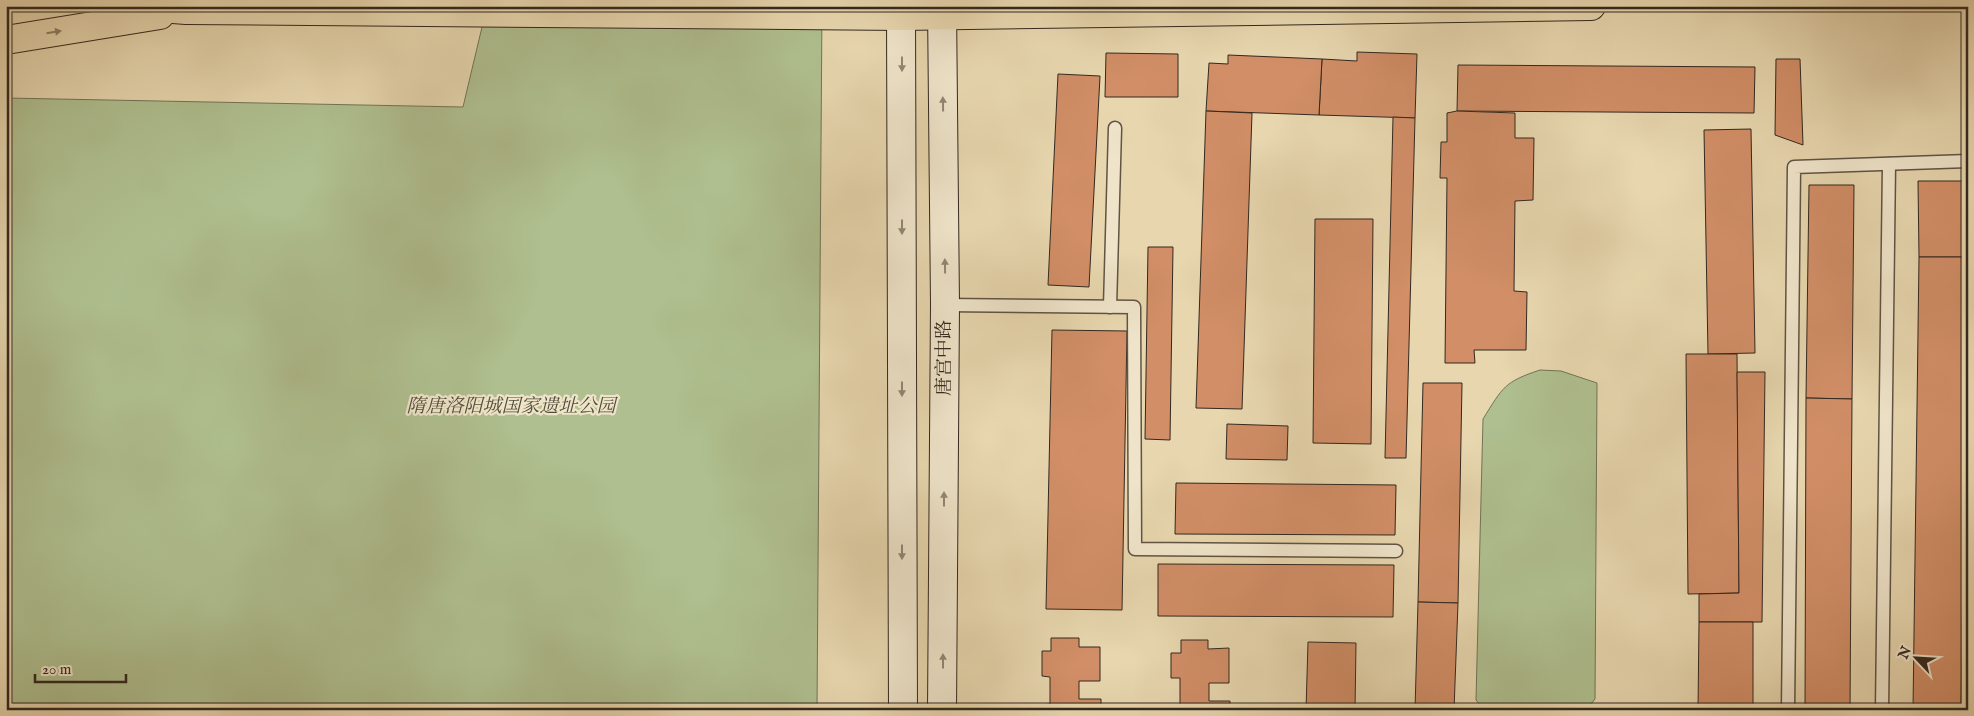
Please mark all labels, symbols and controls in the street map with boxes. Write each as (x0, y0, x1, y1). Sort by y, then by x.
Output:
one-way arrow (47, 27, 63, 35)
one-way arrow (898, 57, 906, 73)
one-way arrow (939, 95, 947, 111)
one-way arrow (898, 219, 906, 235)
one-way arrow (941, 258, 949, 274)
street label: 唐宫中路 (933, 320, 957, 396)
one-way arrow (898, 382, 906, 398)
park label: 隋唐洛阳城国家遗址公园 (406, 395, 618, 419)
one-way arrow (940, 490, 948, 506)
one-way arrow (898, 544, 906, 560)
north arrow (1892, 634, 1942, 684)
text: N (1894, 644, 1916, 663)
scale bar (35, 651, 126, 683)
one-way arrow (939, 653, 947, 669)
text: 20 m (42, 660, 72, 679)

